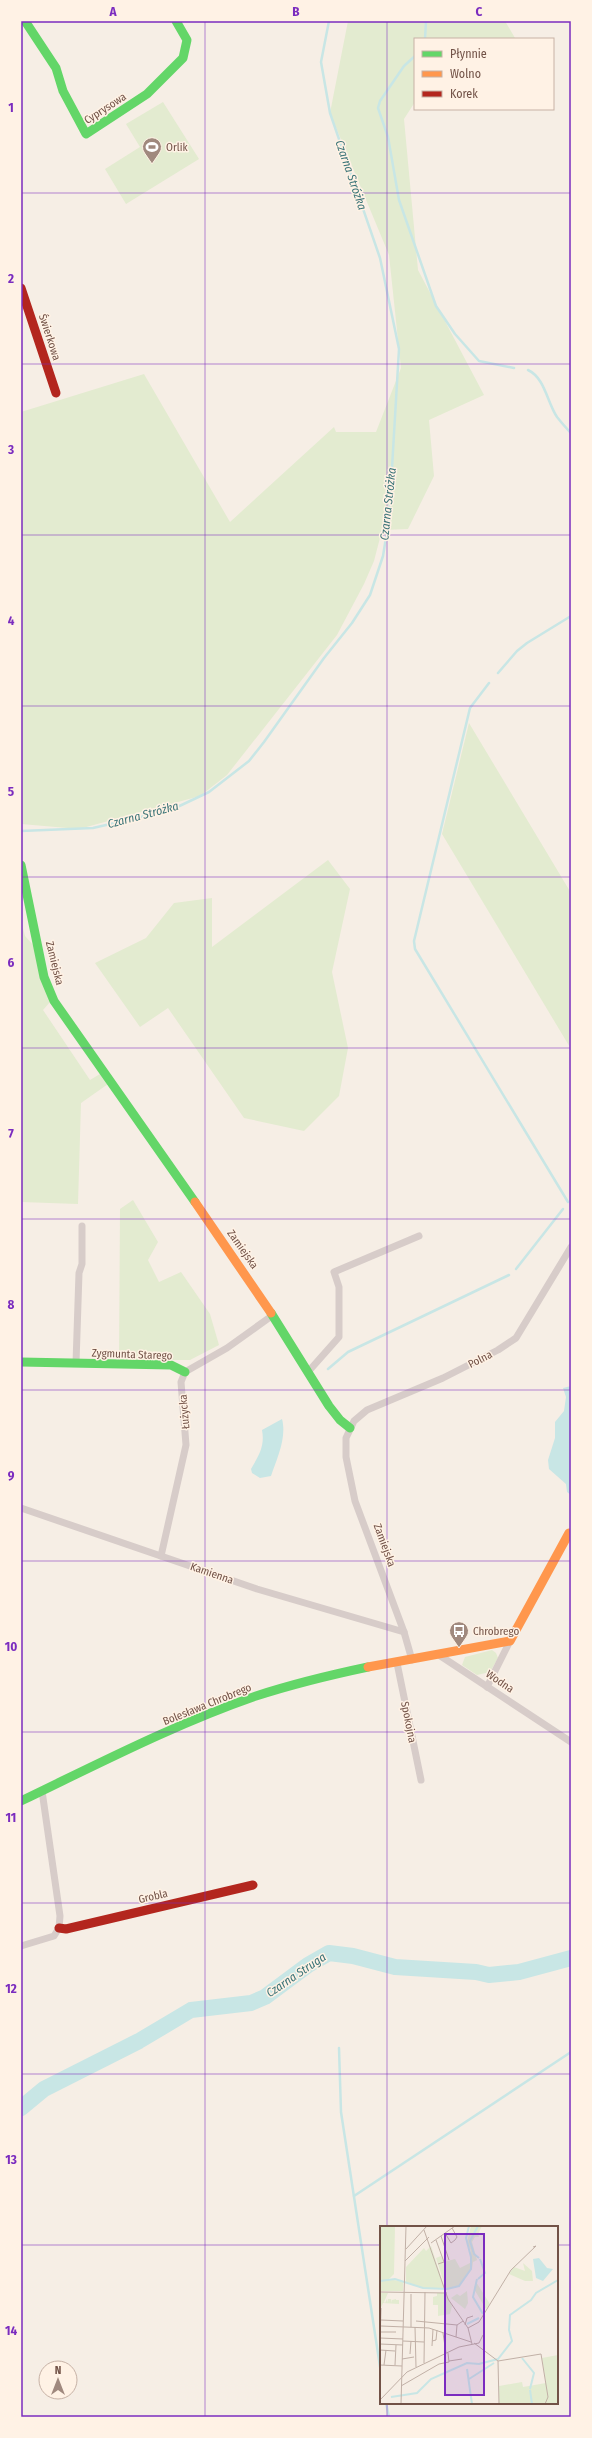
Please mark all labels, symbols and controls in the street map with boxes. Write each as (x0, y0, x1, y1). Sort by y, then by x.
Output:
text: A (108, 4, 117, 19)
text: B (292, 4, 300, 19)
text: C (476, 4, 483, 19)
legend (414, 38, 554, 110)
text: Płynnie (450, 47, 487, 61)
text: Wolno (450, 67, 481, 81)
text: Korek (450, 87, 478, 101)
street label: Cyprysowa (82, 90, 129, 127)
text: 1 (8, 100, 14, 115)
sports icon: Orlik (141, 136, 163, 164)
water label: Czarna Stróżka (333, 138, 369, 212)
place label: Orlik (166, 141, 188, 154)
text: 2 (7, 271, 14, 286)
street label: Świerkowa (36, 312, 64, 362)
text: 3 (7, 442, 14, 457)
water label: Czarna Stróżka (377, 467, 399, 541)
text: 4 (8, 613, 15, 628)
text: 5 (8, 784, 14, 799)
water label: Czarna Stróżka (106, 799, 180, 831)
street label: Zamiejska (43, 940, 66, 986)
text: 6 (8, 955, 15, 970)
text: 7 (8, 1126, 14, 1141)
street label: Zamiejska (224, 1227, 261, 1271)
text: 8 (8, 1297, 15, 1312)
street label: Zygmunta Starego (91, 1347, 173, 1362)
street label: Polna (466, 1348, 494, 1371)
street label: Łużycka (176, 1394, 192, 1430)
text: 9 (8, 1468, 15, 1483)
street label: Zamiejska (371, 1522, 398, 1568)
street label: Kamienna (189, 1560, 235, 1587)
bus stop icon: Chrobrego (448, 1620, 470, 1648)
place label: Chrobrego (473, 1625, 519, 1638)
text: 10 (5, 1639, 17, 1654)
street label: Wodna (483, 1667, 516, 1695)
street label: Bolesława Chrobrego (161, 1681, 254, 1728)
street label: Spokojna (398, 1700, 419, 1744)
text: 11 (6, 1810, 16, 1825)
street label: Grobla (137, 1887, 169, 1906)
water label: Czarna Struga (264, 1950, 328, 2000)
text: 12 (5, 1981, 17, 1996)
text: 13 (5, 2152, 17, 2167)
inset map (380, 2226, 558, 2404)
text: 14 (5, 2323, 17, 2338)
north arrow (38, 2360, 78, 2400)
text: N (55, 2364, 61, 2377)

